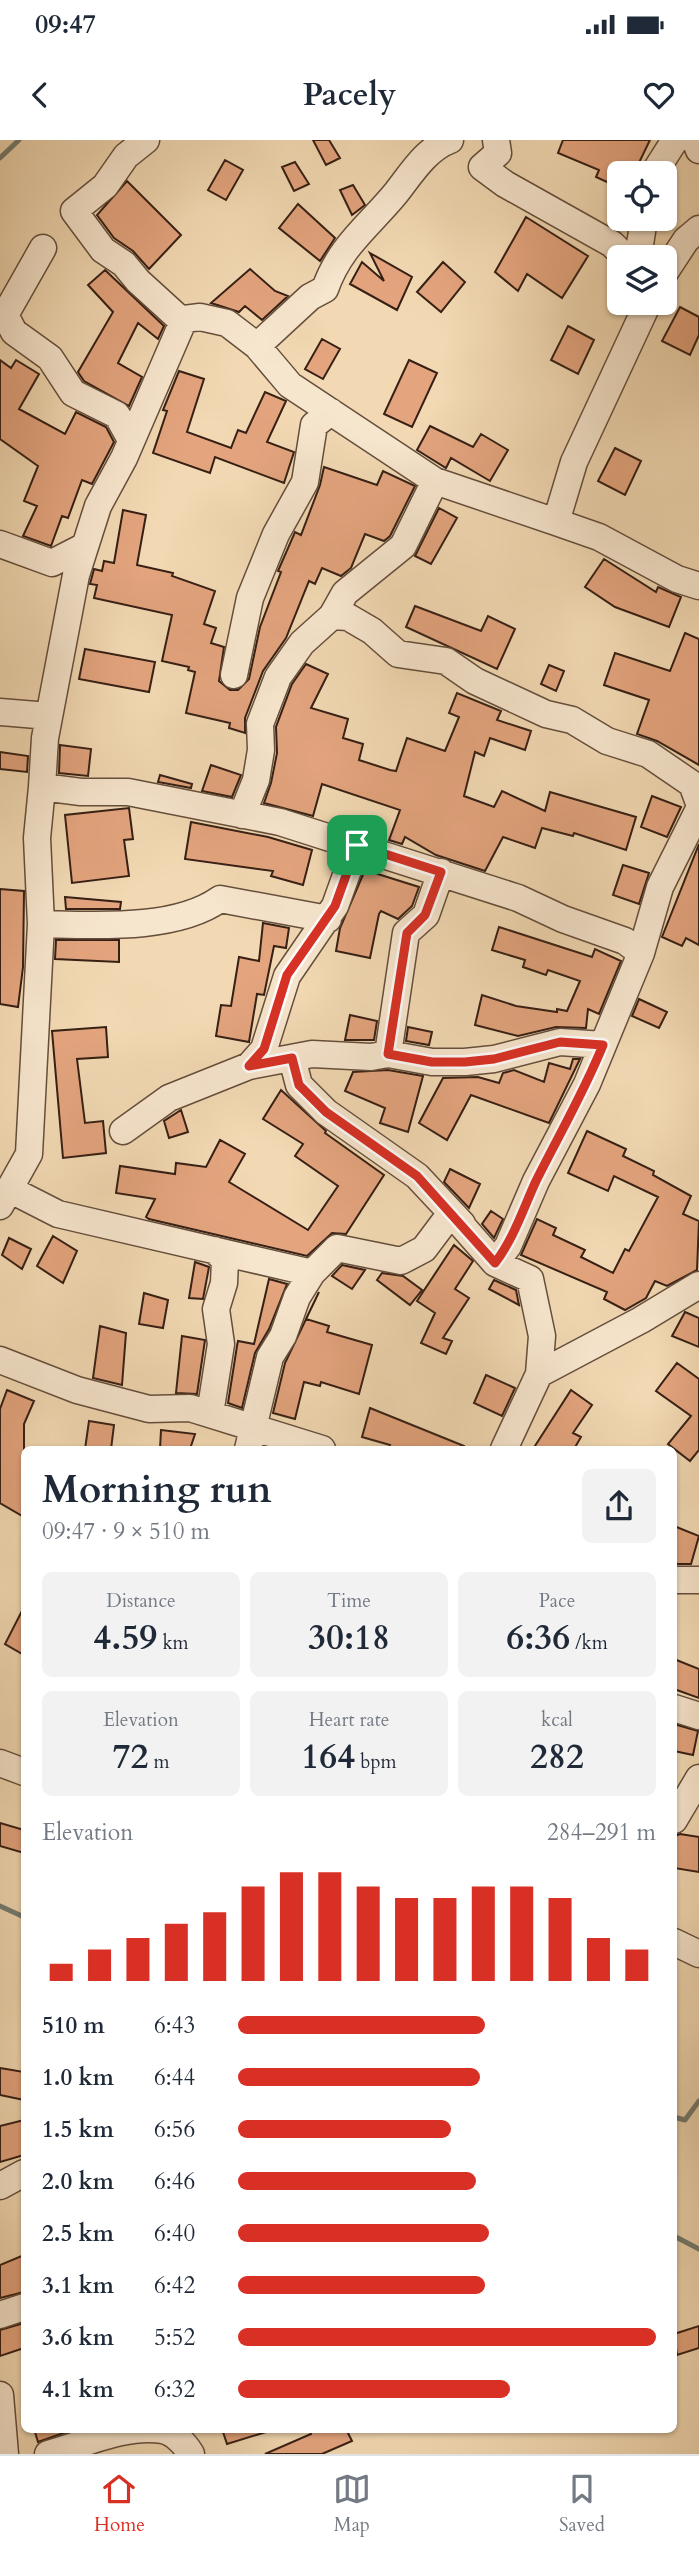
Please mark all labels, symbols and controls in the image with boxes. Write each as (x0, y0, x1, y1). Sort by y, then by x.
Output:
text: 09:47 (35, 7, 96, 42)
text: Pacely (303, 73, 396, 117)
icon: back (21, 76, 59, 114)
icon: heart (640, 76, 678, 114)
map controls (607, 161, 677, 315)
button: locate (607, 161, 677, 231)
button: layers (607, 245, 677, 315)
pin (327, 815, 387, 875)
icon: arrive (338, 826, 376, 864)
text: Morning run (42, 1464, 272, 1516)
button: share (582, 1469, 656, 1543)
text: 09:47 · 9 × 510 m (42, 1516, 210, 1547)
text: Distance (106, 1588, 176, 1614)
text: Time (327, 1588, 371, 1614)
text: Pace (539, 1588, 575, 1614)
text: 4.59 (93, 1614, 157, 1662)
text: 30:18 (308, 1614, 390, 1662)
text: 6:36 (506, 1614, 570, 1662)
text: km (157, 1630, 189, 1656)
text: /km (570, 1630, 608, 1656)
text: Elevation (103, 1707, 179, 1733)
text: Heart rate (309, 1707, 389, 1733)
text: kcal (541, 1707, 573, 1733)
text: 72 (112, 1733, 148, 1781)
text: 164 (301, 1733, 355, 1781)
text: 282 (530, 1733, 584, 1781)
text: m (148, 1749, 170, 1775)
text: bpm (355, 1749, 397, 1775)
text: Elevation (42, 1817, 133, 1848)
text: 284–291 m (547, 1817, 656, 1848)
text: 510 m (42, 2010, 105, 2041)
text: 6:43 (154, 2010, 195, 2041)
text: 1.0 km (42, 2062, 114, 2093)
text: 6:44 (154, 2062, 195, 2093)
text: 1.5 km (42, 2114, 114, 2145)
text: 6:56 (154, 2114, 195, 2145)
text: 2.0 km (42, 2166, 114, 2197)
text: 6:46 (154, 2166, 195, 2197)
text: 2.5 km (42, 2218, 114, 2249)
text: 6:40 (154, 2218, 195, 2249)
text: 3.1 km (42, 2270, 114, 2301)
text: 6:42 (154, 2270, 195, 2301)
text: 3.6 km (42, 2322, 114, 2353)
text: 5:52 (154, 2322, 195, 2353)
text: 4.1 km (42, 2374, 114, 2405)
text: 6:32 (154, 2374, 195, 2405)
tab: Home (94, 2470, 145, 2538)
tab: Map (333, 2470, 371, 2538)
tab: Saved (559, 2470, 605, 2538)

